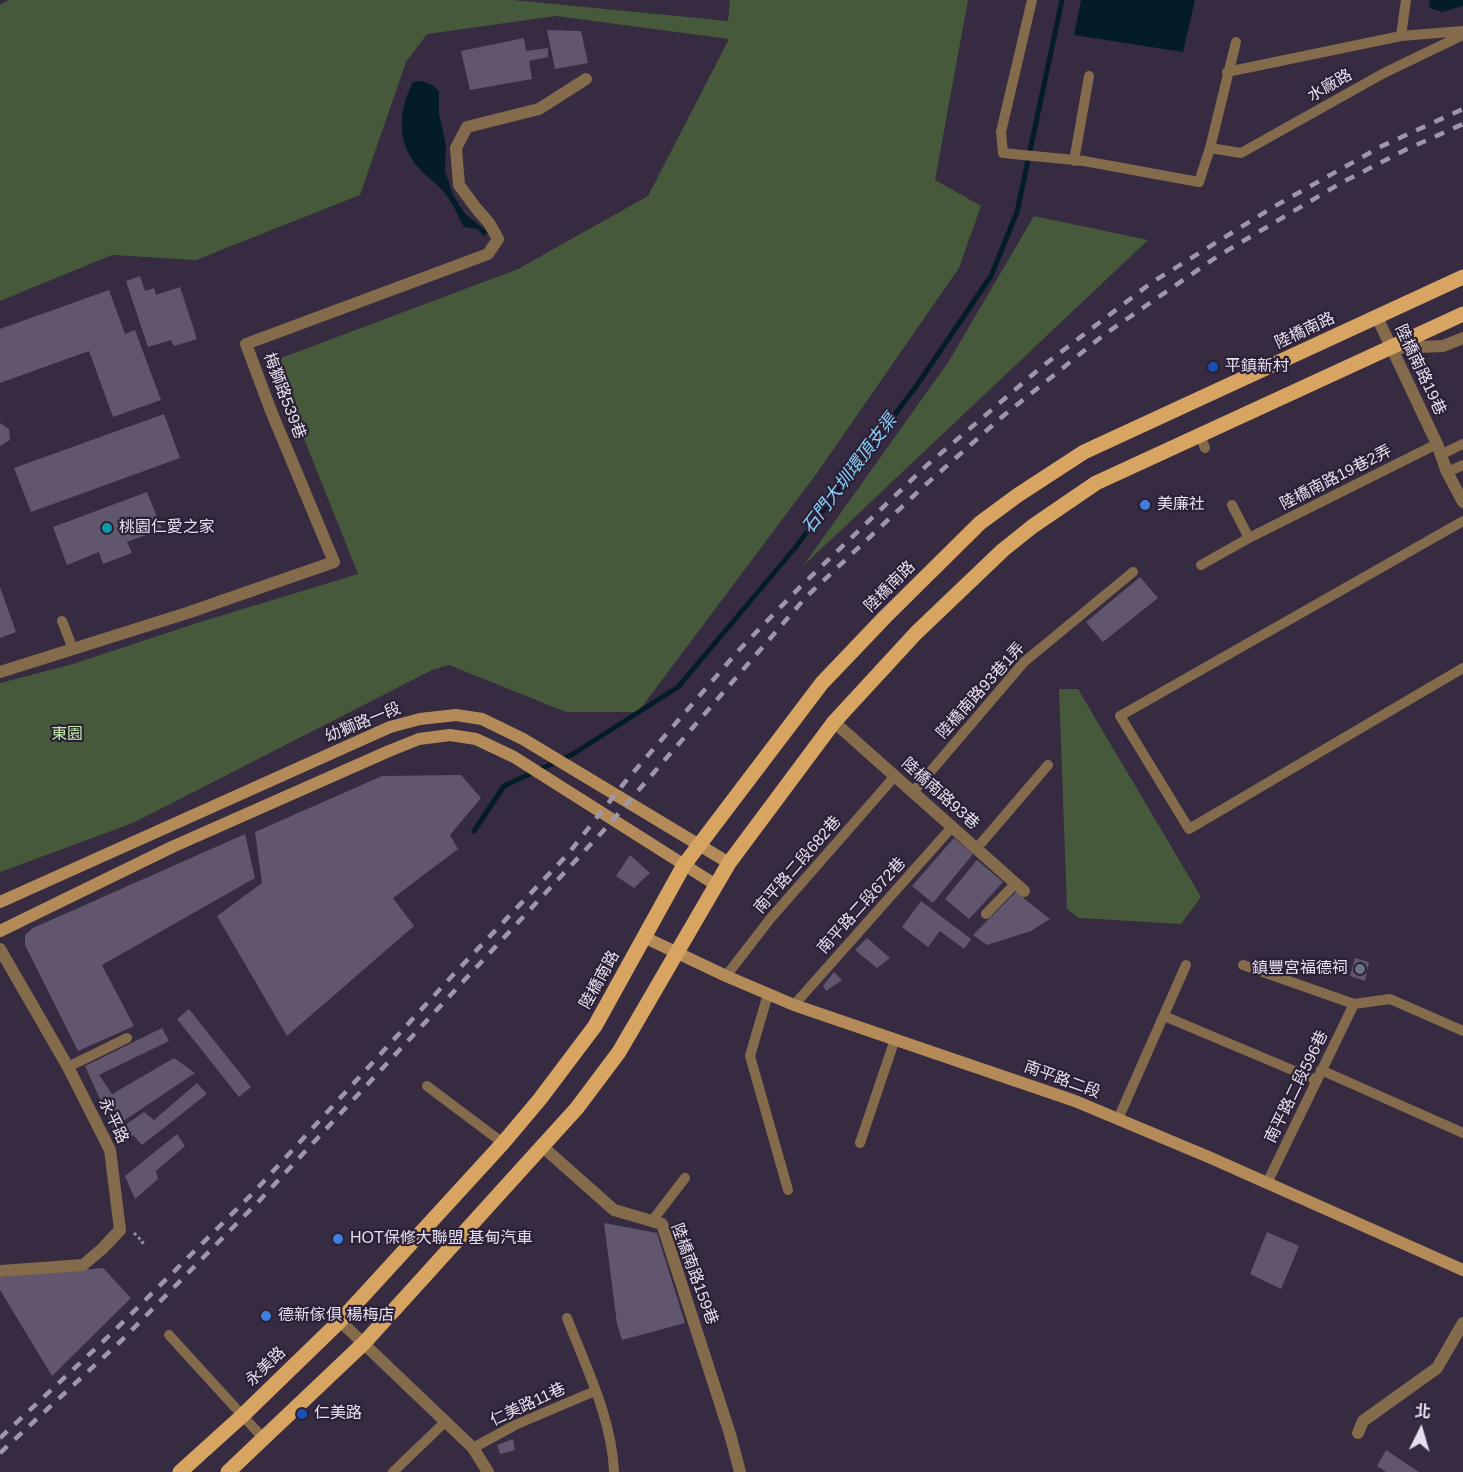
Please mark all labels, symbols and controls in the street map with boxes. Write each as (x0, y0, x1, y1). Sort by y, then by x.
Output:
street label: 水廠路 (1304, 66, 1356, 106)
street label: 陸橋南路 (1272, 309, 1338, 353)
street label: 陸橋南路19巷 (1391, 322, 1449, 418)
street label: 梅獅路539巷 (259, 350, 309, 442)
place label: 平鎮新村 (1225, 357, 1289, 377)
marker: 平鎮新村 (1206, 360, 1220, 374)
water label: 石門大圳環頂支渠 (798, 410, 902, 538)
street label: 陸橋南路19巷2弄 (1277, 442, 1395, 514)
place label: 美廉社 (1157, 495, 1205, 515)
marker: 美廉社 (1138, 498, 1152, 512)
place label: 桃園仁愛之家 (119, 518, 215, 538)
marker: 桃園仁愛之家 (100, 521, 114, 535)
street label: 陸橋南路 (861, 558, 919, 616)
street label: 陸橋南路93巷1弄 (933, 639, 1029, 743)
street label: 幼獅路一段 (322, 699, 404, 747)
park label: 東園 (51, 725, 83, 745)
street label: 陸橋南路93巷 (897, 754, 983, 834)
street label: 南平路二段682巷 (751, 812, 845, 918)
street label: 南平路二段672巷 (814, 854, 910, 958)
street label: 陸橋南路 (576, 947, 624, 1013)
place label: 鎮豐宮福德祠 (1252, 959, 1348, 979)
marker: 鎮豐宮福德祠 (1353, 962, 1367, 976)
street label: 南平路二段596巷 (1261, 1028, 1333, 1146)
street label: 南平路二段 (1021, 1057, 1103, 1103)
street label: 永平路 (94, 1095, 132, 1147)
street label: 陸橋南路159巷 (667, 1221, 721, 1327)
place label: HOT保修大聯盟 基甸汽車 (350, 1229, 532, 1249)
marker: HOT保修大聯盟 基甸汽車 (331, 1232, 345, 1246)
place label: 德新傢俱 楊梅店 (278, 1306, 394, 1326)
marker: 德新傢俱 楊梅店 (259, 1309, 273, 1323)
street label: 永美路 (242, 1343, 290, 1391)
street label: 仁美路11巷 (487, 1379, 569, 1431)
north arrow (1391, 1400, 1451, 1460)
text: 北 (1414, 1402, 1431, 1421)
place label: 仁美路 (314, 1404, 362, 1424)
marker: 仁美路 (295, 1407, 309, 1421)

